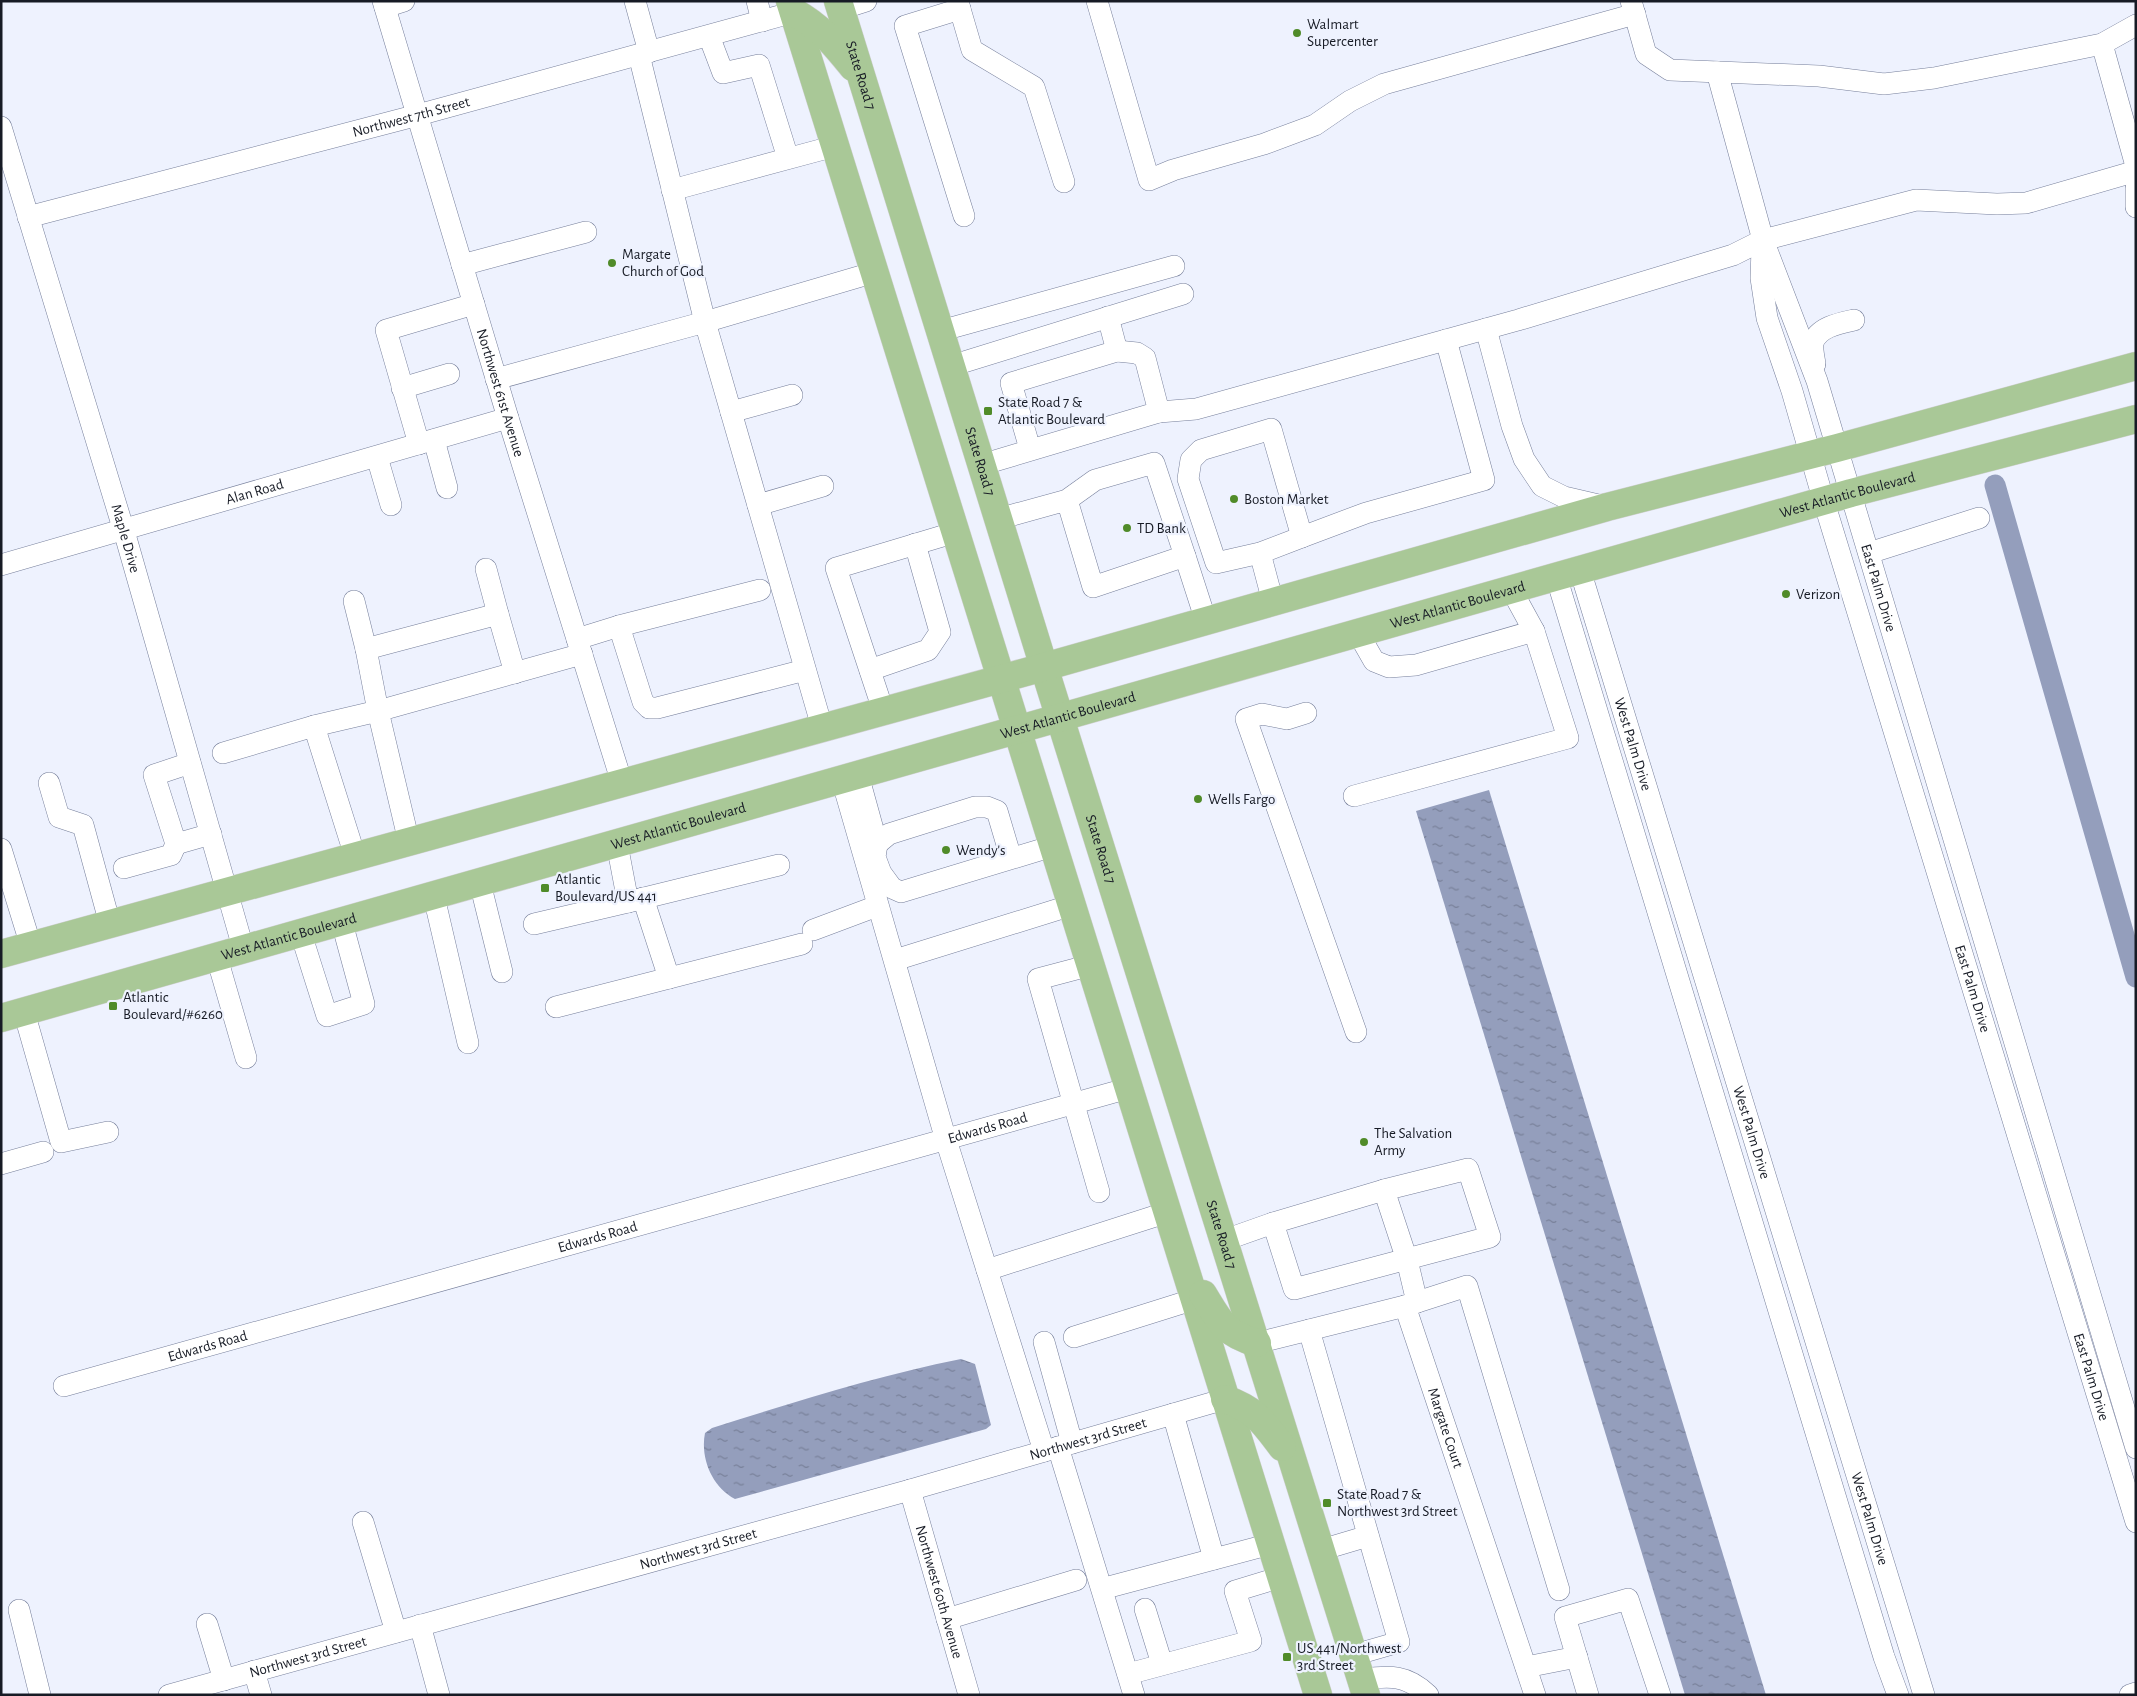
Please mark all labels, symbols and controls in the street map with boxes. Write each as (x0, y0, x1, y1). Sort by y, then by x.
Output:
place label: Walmart Supercenter (1307, 17, 1378, 49)
marker: Walmart Supercenter (1291, 27, 1303, 39)
street label: State Road 7 (843, 39, 879, 112)
street label: Northwest 7th Street (351, 94, 472, 139)
place label: Margate Church of God (622, 247, 704, 279)
marker: Margate Church of God (606, 257, 618, 269)
street label: Northwest 61st Avenue (474, 327, 527, 459)
place label: State Road 7 & Atlantic Boulevard (998, 395, 1105, 427)
marker: State Road 7 & Atlantic Boulevard (982, 405, 994, 417)
street label: State Road 7 (963, 425, 998, 498)
street label: West Atlantic Boulevard (1778, 469, 1917, 520)
street label: Alan Road (224, 476, 285, 507)
place label: Boston Market (1244, 492, 1329, 507)
marker: Boston Market (1228, 493, 1240, 505)
street label: Maple Drive (109, 502, 143, 574)
place label: TD Bank (1137, 521, 1186, 536)
marker: TD Bank (1121, 522, 1133, 534)
street label: East Palm Drive (1859, 542, 1899, 633)
street label: West Atlantic Boulevard (1388, 578, 1527, 631)
place label: Verizon (1796, 587, 1840, 602)
marker: Verizon (1780, 588, 1792, 600)
street label: West Atlantic Boulevard (999, 689, 1137, 742)
street label: West Palm Drive (1612, 696, 1655, 792)
place label: Wells Fargo (1208, 792, 1275, 807)
marker: Wells Fargo (1192, 793, 1204, 805)
street label: West Atlantic Boulevard (609, 799, 748, 852)
street label: State Road 7 (1083, 813, 1119, 885)
place label: Wendy's (956, 843, 1006, 858)
marker: Wendy's (940, 844, 952, 856)
place label: Atlantic Boulevard/US 441 (555, 872, 657, 904)
marker: Atlantic Boulevard/US 441 (539, 882, 551, 894)
street label: West Atlantic Boulevard (219, 910, 358, 963)
street label: East Palm Drive (1952, 943, 1993, 1034)
place label: Atlantic Boulevard/#6260 (123, 990, 223, 1022)
marker: Atlantic Boulevard/#6260 (107, 1000, 119, 1012)
street label: West Palm Drive (1731, 1084, 1773, 1181)
street label: Edwards Road (946, 1109, 1029, 1146)
place label: The Salvation Army (1374, 1126, 1452, 1158)
marker: The Salvation Army (1358, 1136, 1370, 1148)
street label: State Road 7 (1204, 1198, 1240, 1271)
street label: Edwards Road (556, 1218, 639, 1255)
street label: Edwards Road (166, 1328, 249, 1364)
street label: East Palm Drive (2071, 1331, 2112, 1422)
street label: Margate Court (1425, 1386, 1466, 1470)
street label: Northwest 3rd Street (1028, 1415, 1148, 1463)
street label: West Palm Drive (1849, 1470, 1891, 1567)
place label: State Road 7 & Northwest 3rd Street (1337, 1487, 1458, 1519)
marker: State Road 7 & Northwest 3rd Street (1321, 1497, 1333, 1509)
street label: Northwest 60th Avenue (913, 1524, 966, 1660)
street label: Northwest 3rd Street (638, 1525, 758, 1572)
street label: Northwest 3rd Street (248, 1633, 368, 1680)
place label: US 441/Northwest 3rd Street (1297, 1641, 1402, 1673)
marker: US 441/Northwest 3rd Street (1281, 1651, 1293, 1663)

